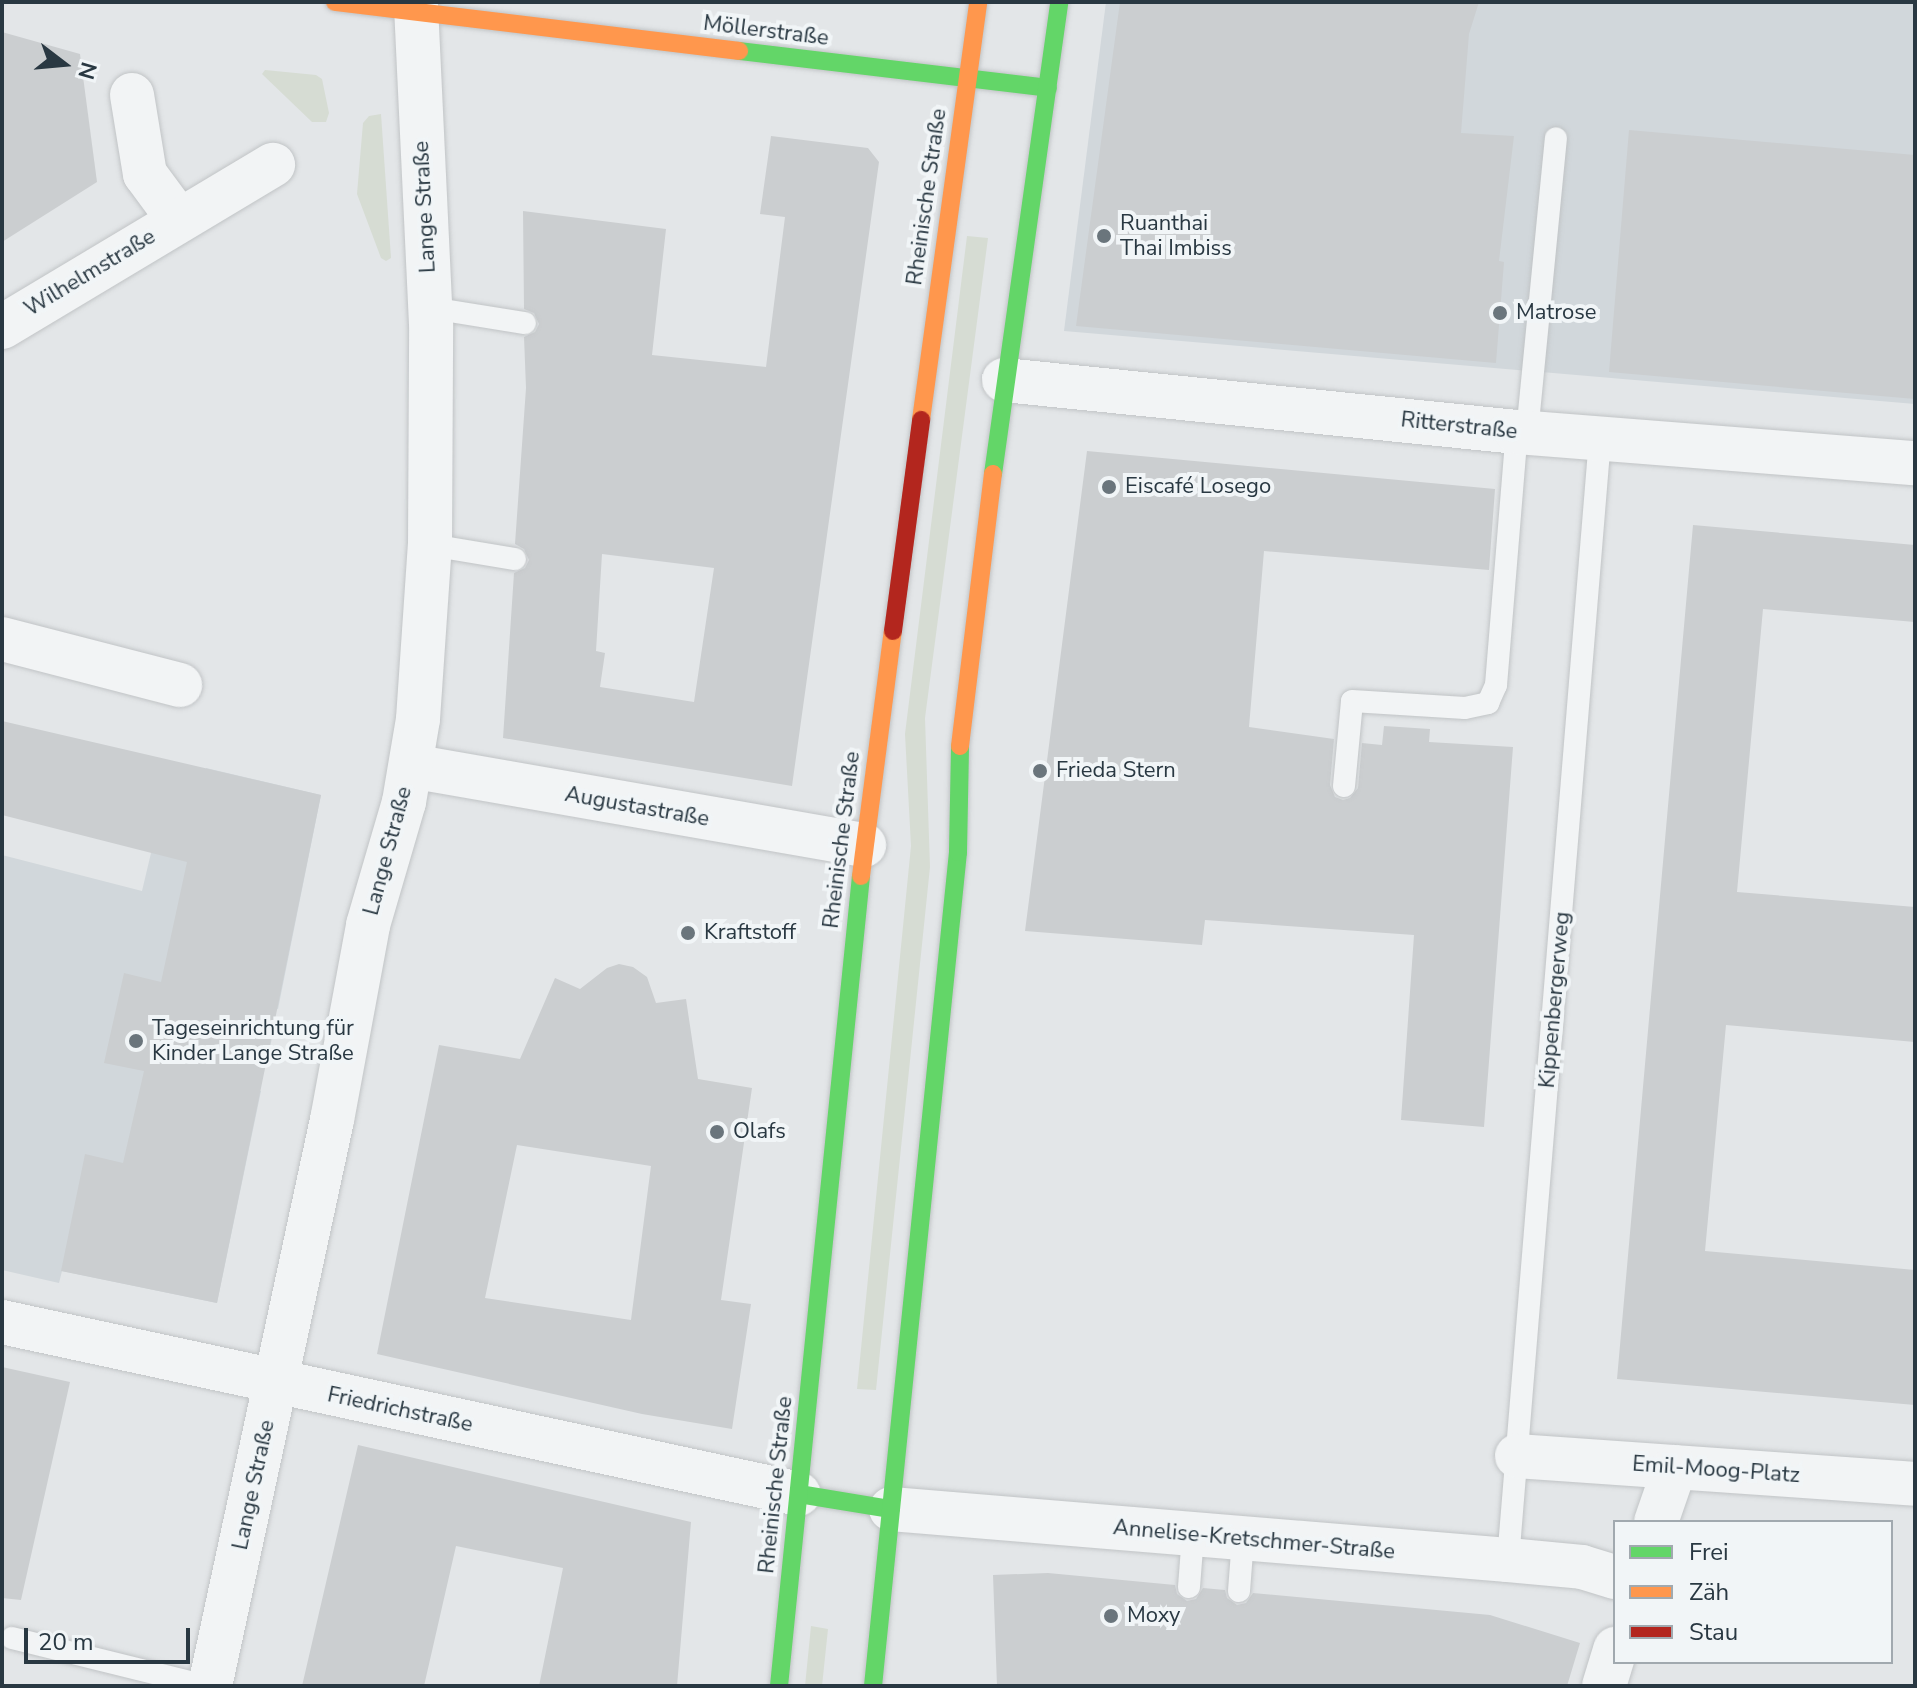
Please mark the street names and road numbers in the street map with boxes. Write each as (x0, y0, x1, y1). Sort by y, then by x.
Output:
street label: Möllerstraße (702, 10, 830, 52)
street label: Rheinische Straße (902, 107, 952, 287)
street label: Lange Straße (408, 140, 442, 274)
street label: Wilhelmstraße (20, 224, 160, 322)
street label: Ritterstraße (1399, 407, 1519, 445)
street label: Rheinische Straße (818, 750, 866, 930)
street label: Augustastraße (563, 781, 711, 833)
street label: Lange Straße (358, 784, 418, 918)
street label: Kippenbergerweg (1534, 911, 1576, 1089)
street label: Friedrichstraße (325, 1382, 475, 1438)
street label: Rheinische Straße (754, 1395, 798, 1575)
street label: Lange Straße (227, 1418, 281, 1552)
street label: Emil-Moog-Platz (1631, 1451, 1801, 1489)
street label: Annelise-Kretschmer-Straße (1112, 1515, 1396, 1565)

